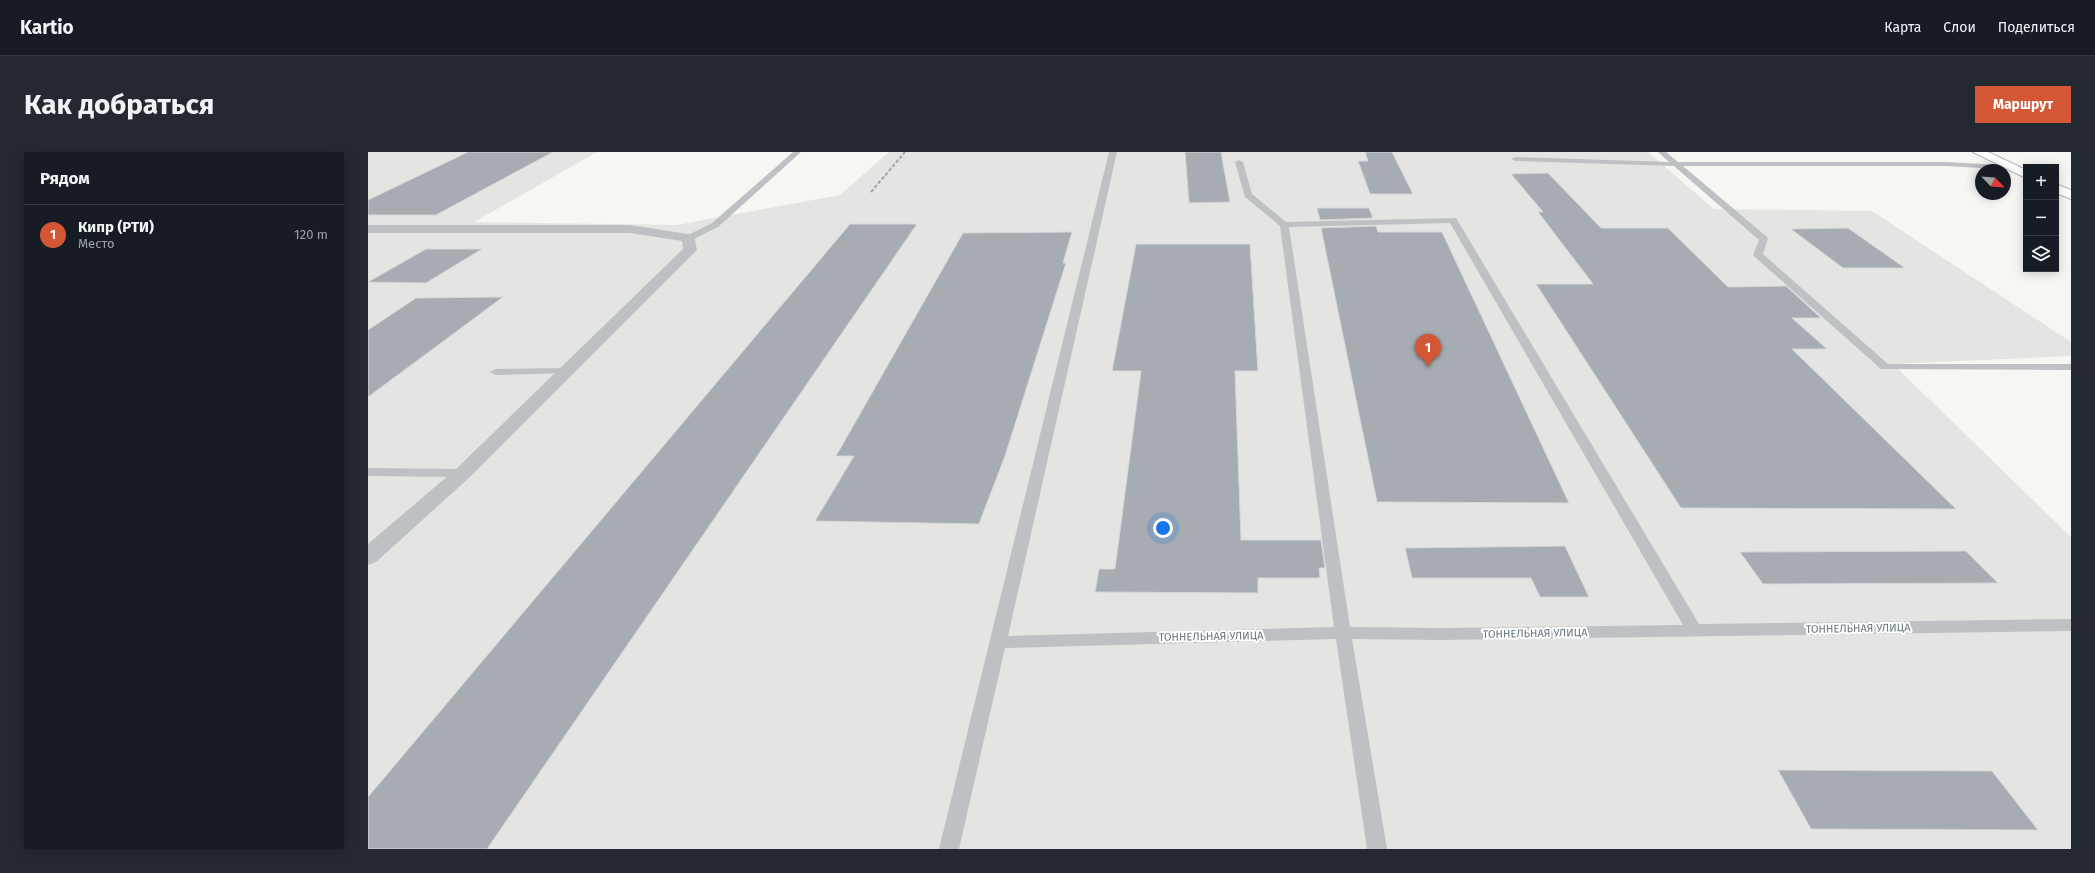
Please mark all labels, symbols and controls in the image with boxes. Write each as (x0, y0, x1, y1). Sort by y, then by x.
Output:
text: Kartio (20, 16, 74, 39)
text: Карта (1884, 19, 1921, 36)
text: Слои (1943, 19, 1976, 36)
text: Поделиться (1998, 19, 2075, 36)
button: Маршрут (1975, 86, 2071, 123)
text: Как добраться (24, 88, 214, 121)
north arrow (1975, 164, 2011, 200)
map controls (2023, 164, 2059, 272)
button: + (2023, 164, 2059, 200)
text: Рядом (40, 168, 90, 189)
button: − (2023, 200, 2059, 236)
text: Кипр (РТИ) (78, 218, 154, 236)
text: 1 (50, 227, 56, 242)
text: 120 m (294, 227, 328, 242)
text: Место (78, 236, 115, 251)
button: layers (2023, 236, 2059, 272)
pin: 1 (1415, 334, 1441, 367)
your location (1153, 518, 1173, 538)
street label: ТОННЕЛЬНАЯ УЛИЦА (1806, 621, 1911, 636)
street label: ТОННЕЛЬНАЯ УЛИЦА (1483, 626, 1588, 641)
street label: ТОННЕЛЬНАЯ УЛИЦА (1159, 629, 1264, 644)

